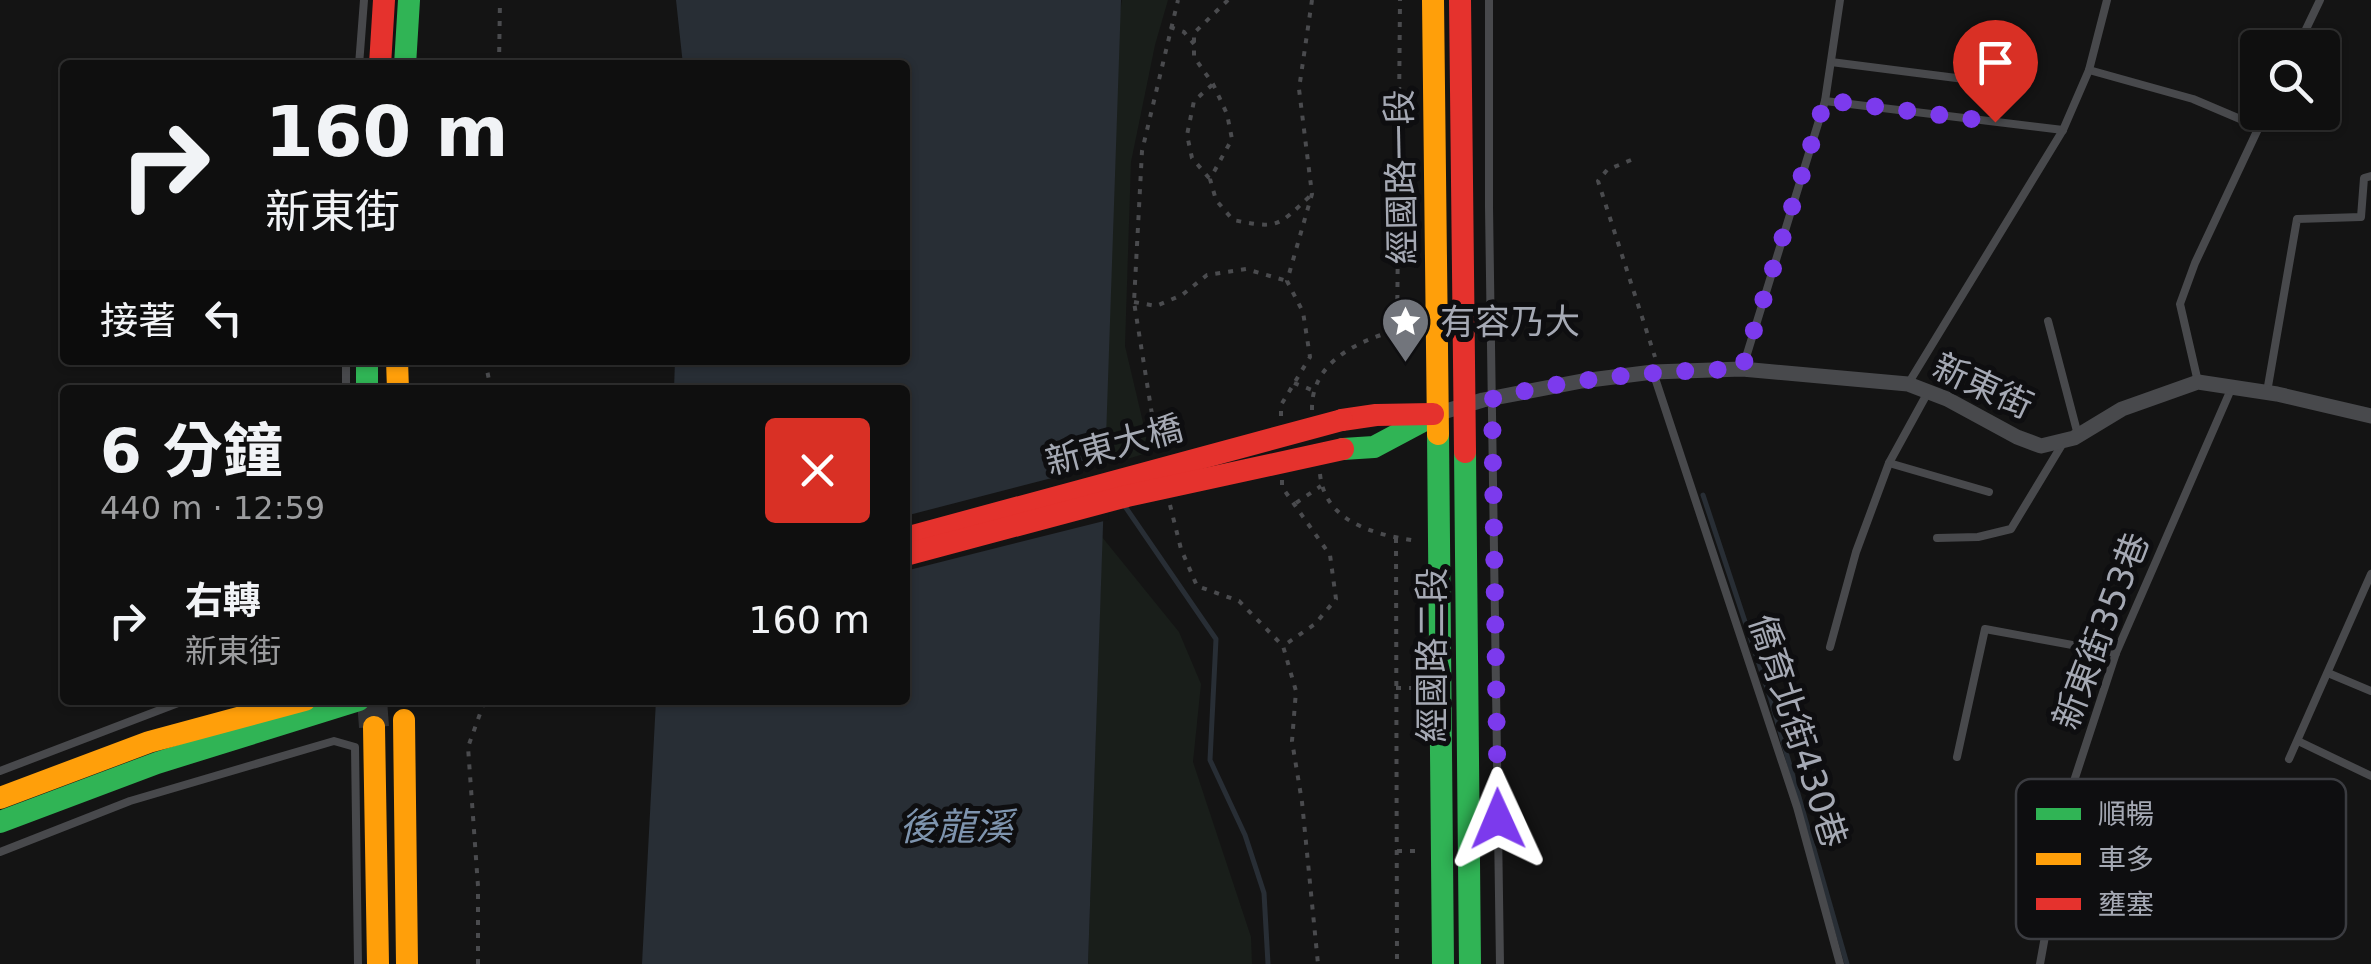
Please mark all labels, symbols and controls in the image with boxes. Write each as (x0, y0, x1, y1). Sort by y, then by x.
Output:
pin (1953, 20, 2038, 123)
map controls (2240, 30, 2340, 130)
button: search (2240, 30, 2340, 130)
icon: arrive (1968, 35, 2023, 90)
street label: 經國路一段 (1379, 89, 1423, 265)
text: 160 m (265, 91, 508, 173)
icon: right (100, 100, 230, 230)
text: 新東街 (265, 185, 400, 238)
icon: left (196, 290, 251, 345)
place icon: 有容乃大 (1379, 296, 1431, 364)
text: 接著 (100, 299, 176, 343)
place label: 有容乃大 (1440, 302, 1580, 342)
street label: 新東街 (1927, 346, 2039, 426)
street label: 新東大橋 (1041, 408, 1187, 482)
text: 6 分鐘 (100, 416, 283, 486)
button: close (765, 418, 870, 523)
text: 440 m · 12:59 (100, 489, 325, 527)
street label: 新東街353巷 (2045, 527, 2157, 735)
street label: 經國路二段 (1412, 567, 1452, 743)
text: 右轉 (185, 579, 261, 623)
icon: right (100, 593, 155, 648)
text: 160 m (748, 598, 870, 642)
street label: 僑育北街430巷 (1742, 610, 1854, 852)
text: 新東街 (185, 632, 281, 670)
position arrow (1446, 767, 1550, 871)
legend (2016, 779, 2346, 939)
text: 順暢 (2098, 798, 2154, 831)
water label: 後龍溪 (899, 805, 1018, 849)
text: 車多 (2098, 843, 2154, 876)
text: 壅塞 (2098, 888, 2154, 921)

